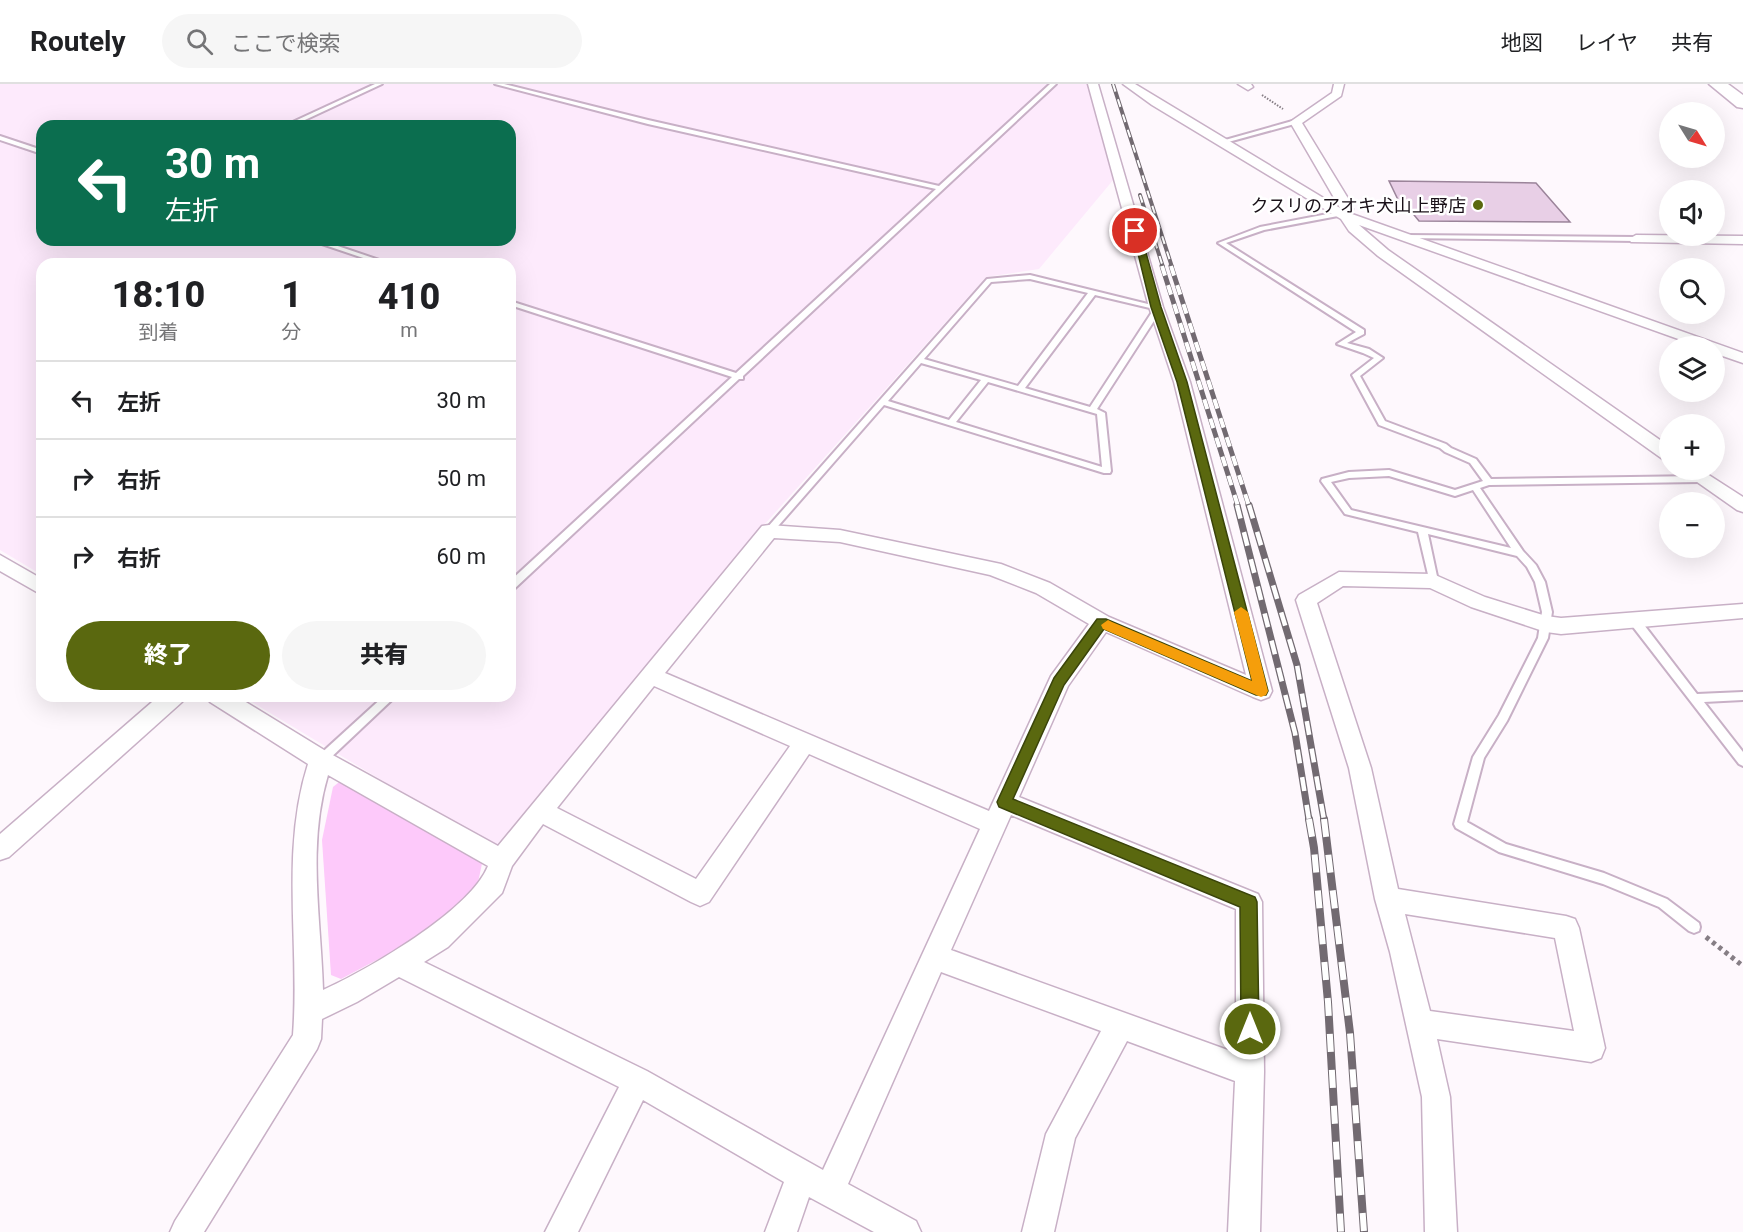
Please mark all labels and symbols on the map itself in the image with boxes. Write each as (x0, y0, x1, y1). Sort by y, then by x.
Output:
north arrow (1659, 102, 1725, 168)
place label: クスリのアオキ犬山上野店 (1251, 195, 1466, 216)
marker: クスリのアオキ犬山上野店 (1471, 198, 1485, 212)
pin (1109, 205, 1160, 256)
position arrow (1218, 997, 1282, 1061)

